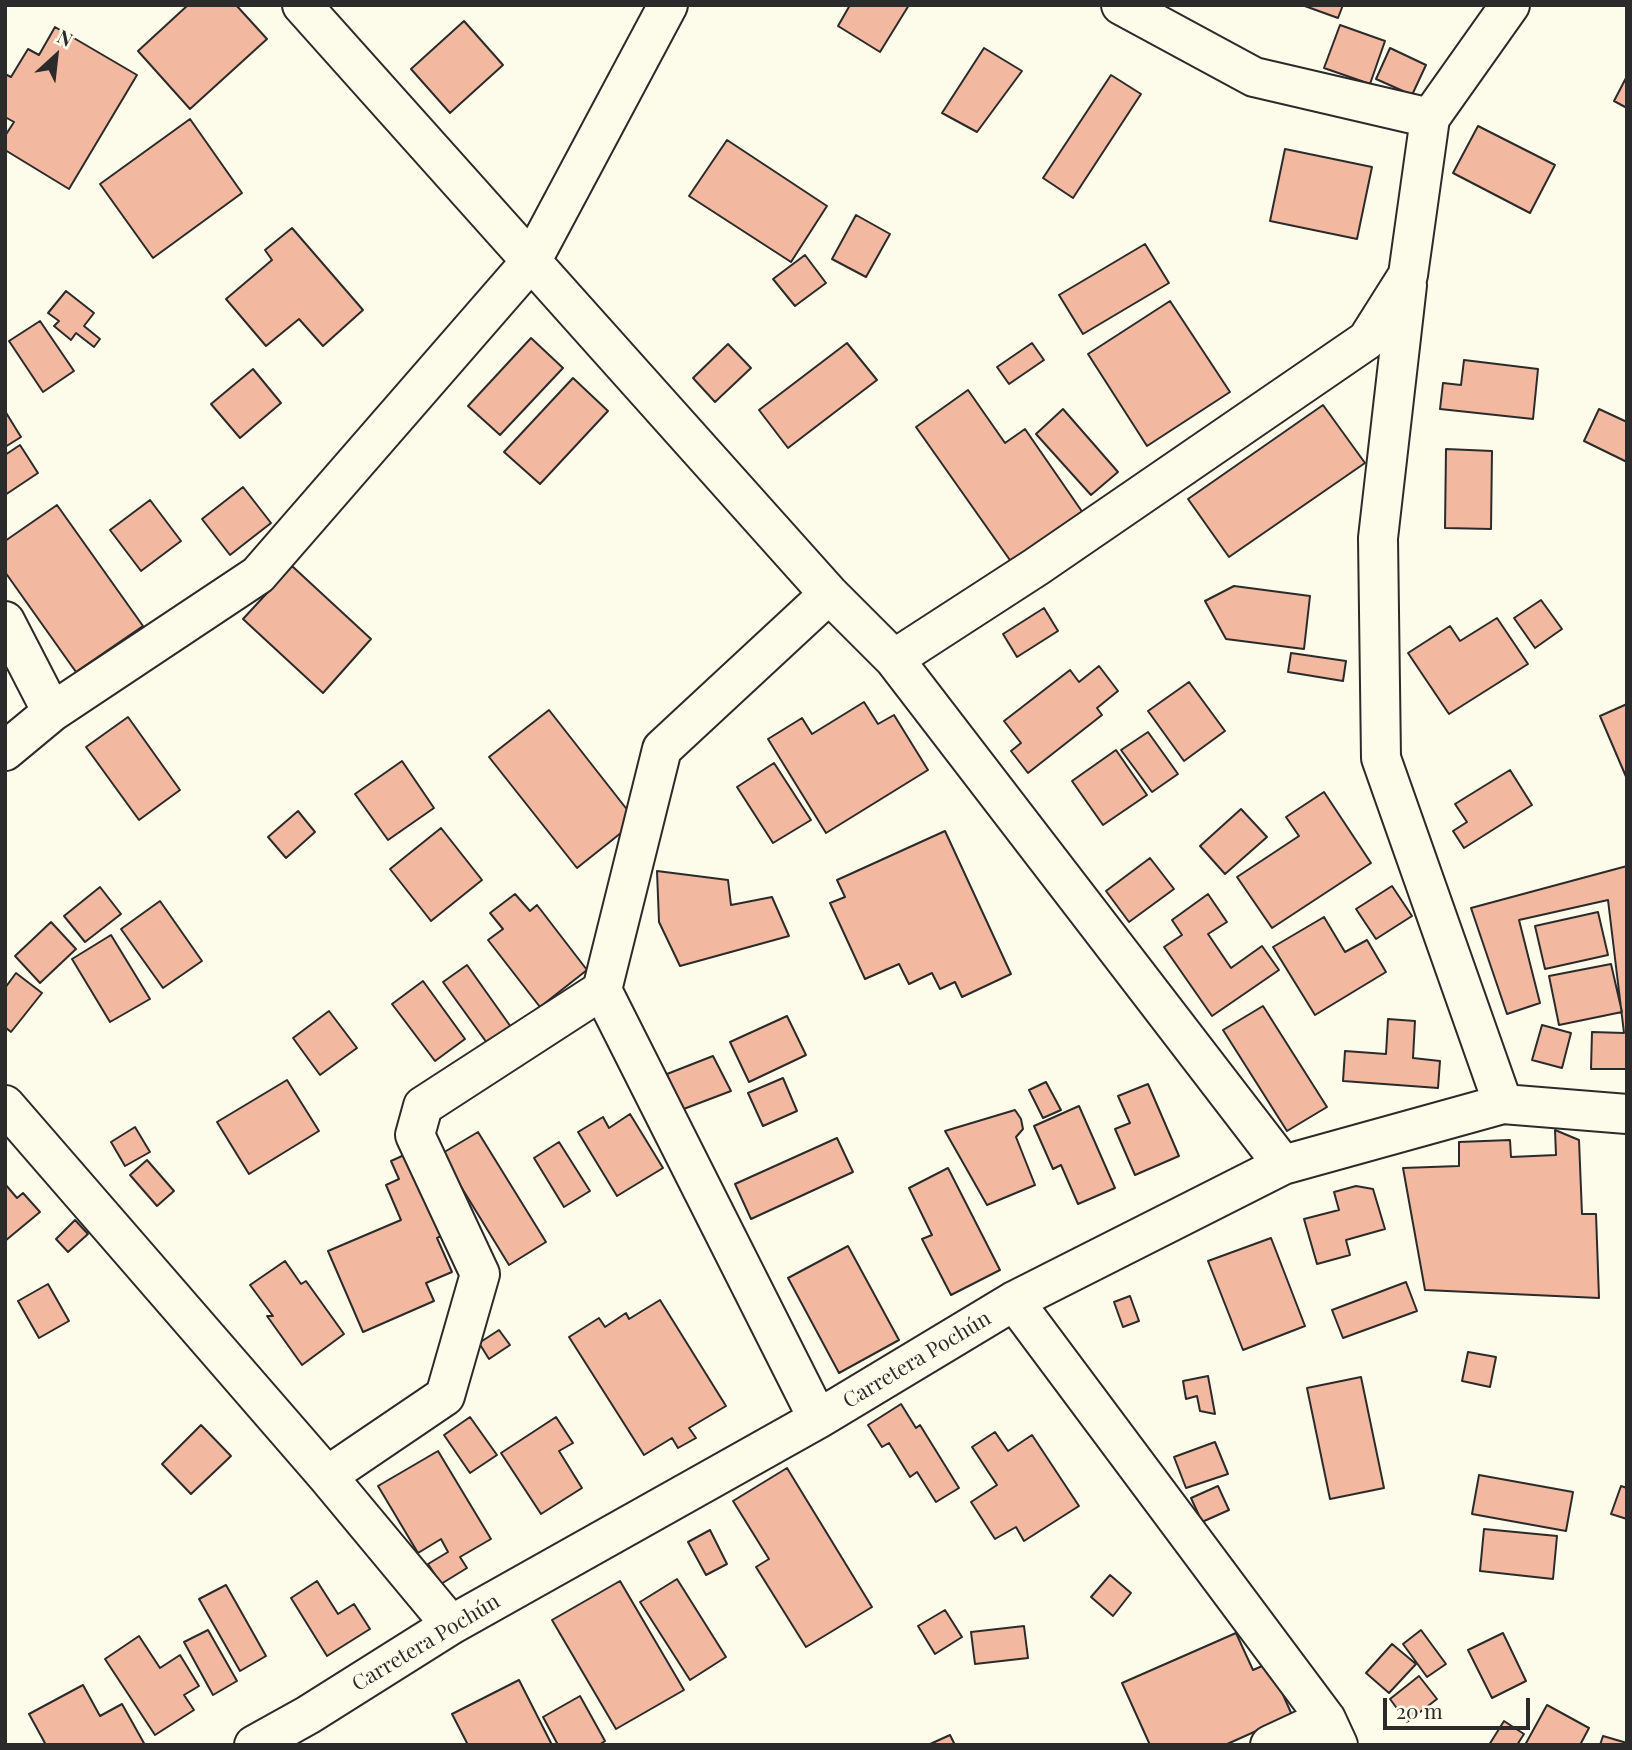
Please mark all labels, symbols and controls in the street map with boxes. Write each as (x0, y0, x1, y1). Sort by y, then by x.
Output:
north arrow (21, 21, 91, 91)
text: N (54, 23, 78, 52)
street label: Carretera Pochún (839, 1306, 995, 1414)
street label: Carretera Pochún (348, 1589, 504, 1697)
scale bar (1387, 1684, 1534, 1728)
text: 20 m (1396, 1696, 1443, 1724)

